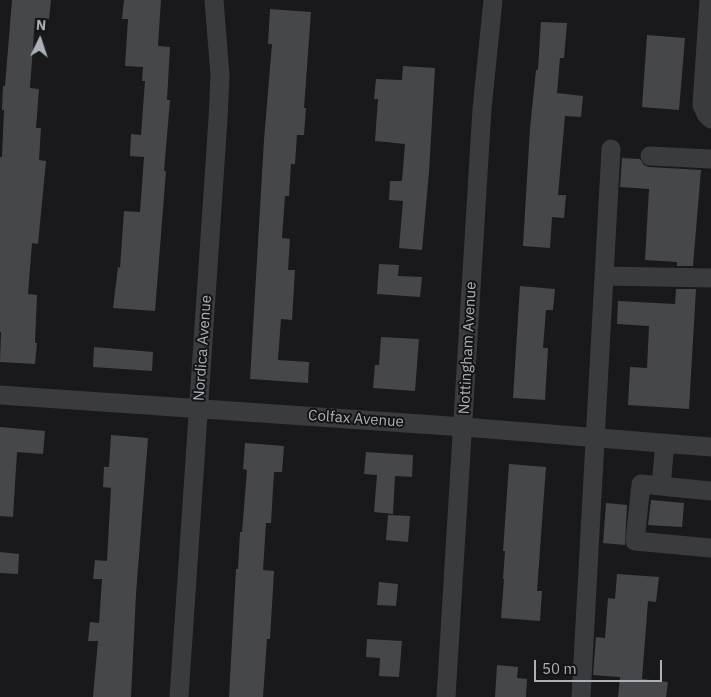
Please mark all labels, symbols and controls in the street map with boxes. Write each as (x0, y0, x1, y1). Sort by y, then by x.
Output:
north arrow (15, 15, 65, 65)
text: N (35, 16, 47, 34)
street label: Nottingham Avenue (456, 281, 480, 415)
street label: Nordica Avenue (190, 294, 216, 402)
street label: Colfax Avenue (308, 407, 404, 431)
scale bar (536, 650, 664, 682)
text: 50 m (542, 659, 577, 678)

